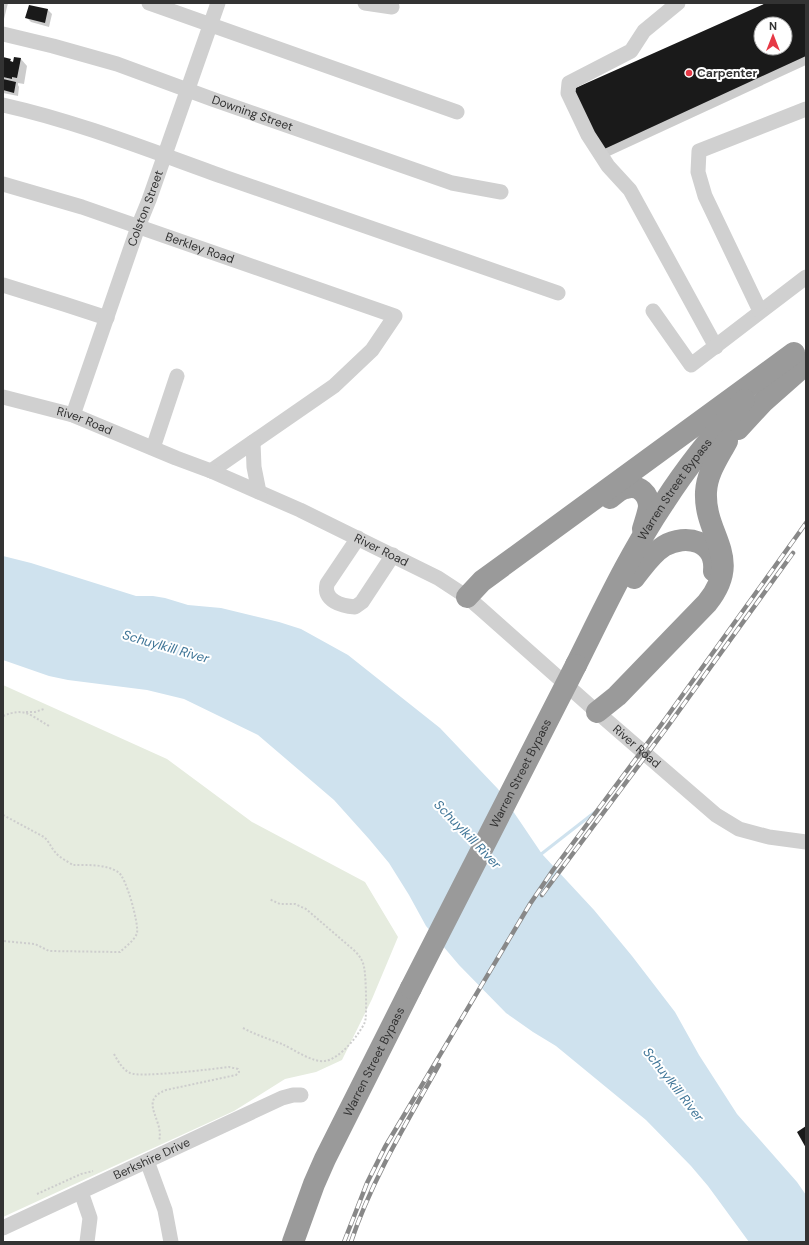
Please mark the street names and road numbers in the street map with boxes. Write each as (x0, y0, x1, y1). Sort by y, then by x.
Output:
street label: Downing Street (210, 92, 295, 135)
street label: Colston Street (124, 168, 167, 248)
street label: Berkley Road (163, 229, 236, 267)
street label: River Road (55, 403, 115, 439)
street label: Warren Street Bypass (634, 435, 716, 543)
street label: River Road (351, 530, 411, 570)
street label: Warren Street Bypass (486, 716, 555, 831)
street label: River Road (609, 721, 664, 772)
street label: Warren Street Bypass (340, 1004, 408, 1119)
street label: Berkshire Drive (111, 1134, 193, 1183)

